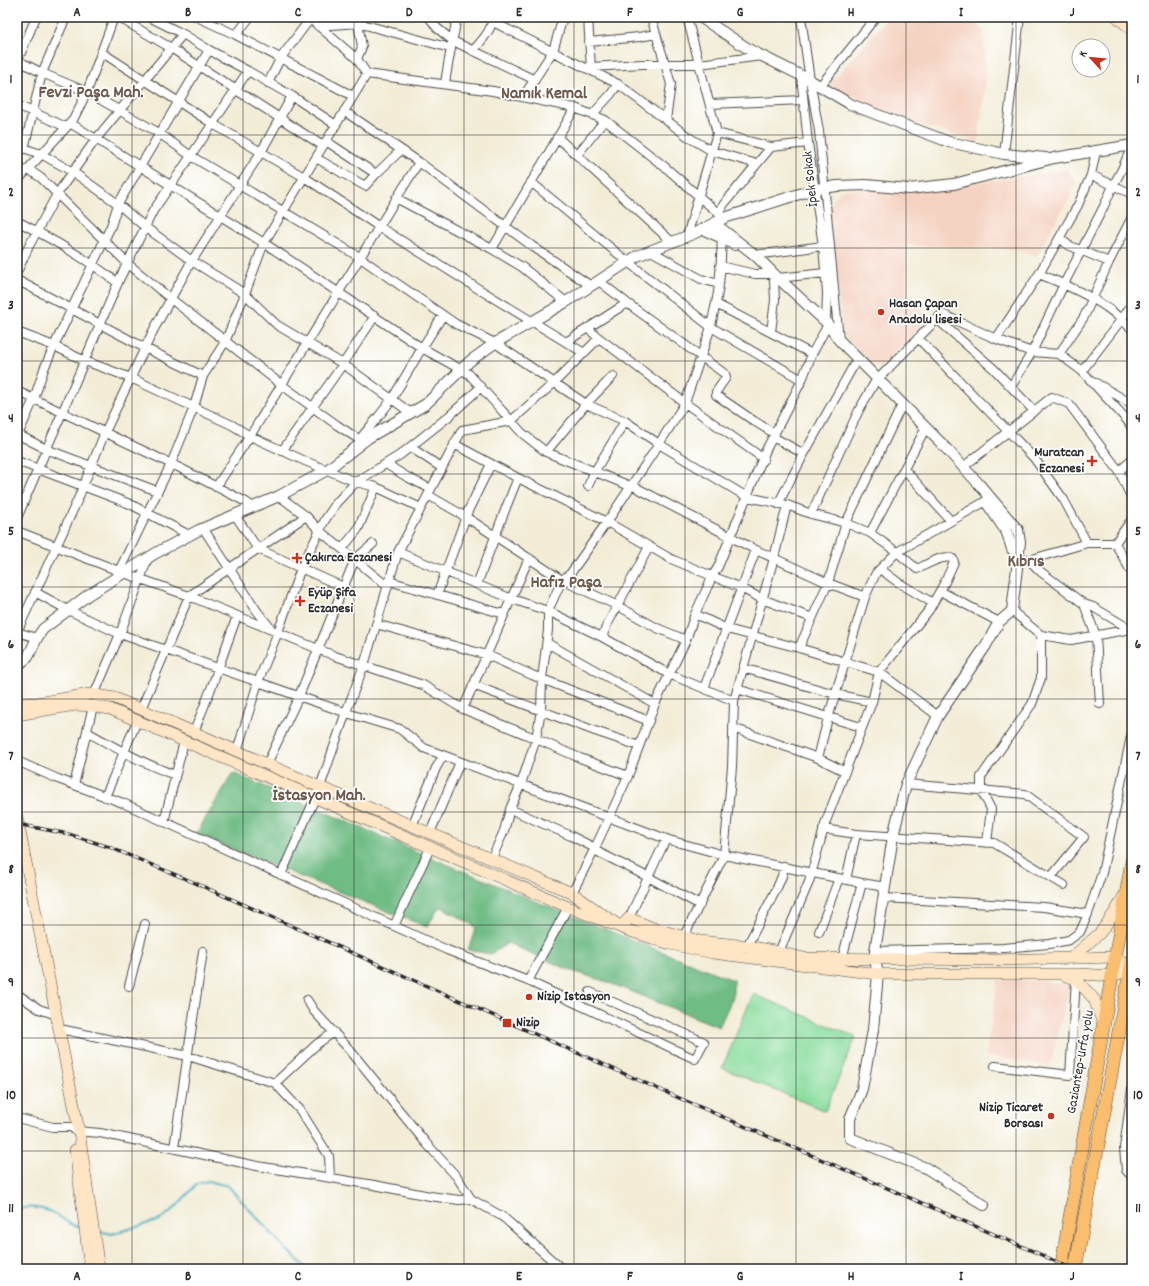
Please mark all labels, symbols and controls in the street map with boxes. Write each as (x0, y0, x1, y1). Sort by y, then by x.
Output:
text: A (73, 4, 81, 23)
text: B (185, 4, 191, 23)
text: C (295, 4, 302, 23)
text: D (406, 4, 413, 23)
text: E (516, 4, 523, 23)
text: F (627, 4, 633, 23)
text: G (737, 4, 744, 23)
text: H (848, 4, 855, 23)
text: I (959, 4, 964, 23)
text: J (1070, 4, 1075, 23)
north arrow (1071, 38, 1111, 78)
text: K (1076, 48, 1092, 60)
text: 1 (10, 71, 13, 90)
text: 1 (1137, 71, 1140, 90)
district label: Fevzi Paşa Mah. (39, 81, 143, 106)
district label: Namık Kemal (501, 82, 588, 107)
street label: İpek Sokak (798, 150, 824, 208)
text: 2 (8, 184, 14, 203)
text: 2 (1135, 184, 1141, 203)
place label: Hasan Çapan Anadolu lisesi (889, 294, 962, 330)
text: 3 (8, 297, 14, 316)
text: 3 (1135, 297, 1141, 316)
marker: Hasan Çapan Anadolu lisesi (876, 307, 886, 317)
text: 4 (8, 410, 14, 429)
text: 4 (1135, 410, 1141, 429)
place label: Muratcan Eczanesi (1034, 443, 1085, 479)
marker: Muratcan Eczanesi (1087, 456, 1097, 466)
text: 5 (8, 523, 14, 542)
text: 5 (1135, 523, 1141, 542)
place label: Çakırca Eczanesi (305, 548, 392, 568)
district label: Kıbrıs (1008, 550, 1045, 575)
marker: Çakırca Eczanesi (292, 553, 302, 563)
district label: Hafız Paşa (530, 571, 602, 596)
place label: Eyüp Şifa Eczanesi (308, 583, 357, 619)
marker: Eyüp Şifa Eczanesi (295, 596, 305, 606)
text: 6 (8, 636, 15, 655)
text: 6 (1135, 636, 1142, 655)
text: 7 (9, 748, 14, 767)
text: 7 (1136, 748, 1141, 767)
district label: İstasyon Mah. (272, 784, 366, 809)
text: 8 (8, 861, 14, 880)
text: 8 (1135, 861, 1141, 880)
text: 9 (8, 974, 14, 993)
text: 9 (1135, 974, 1141, 993)
place label: Nizip Istasyon (537, 987, 611, 1007)
marker: Nizip Istasyon (524, 992, 534, 1002)
street label: Gaziantep-Urfa yolu (1062, 1009, 1100, 1115)
place label: Nizip (516, 1013, 540, 1033)
marker: Nizip (501, 1017, 513, 1029)
text: 10 (6, 1087, 16, 1106)
text: 10 (1133, 1087, 1143, 1106)
place label: Nizip Ticaret Borsası (979, 1098, 1044, 1134)
marker: Nizip Ticaret Borsası (1046, 1111, 1056, 1121)
text: 11 (8, 1200, 14, 1219)
text: 11 (1135, 1200, 1141, 1219)
text: A (73, 1268, 81, 1286)
text: B (185, 1268, 191, 1286)
text: C (295, 1268, 302, 1286)
text: D (406, 1268, 413, 1286)
text: E (516, 1268, 523, 1286)
text: F (627, 1268, 633, 1286)
text: G (737, 1268, 744, 1286)
text: H (848, 1268, 855, 1286)
text: I (959, 1268, 964, 1286)
text: J (1070, 1268, 1075, 1286)

